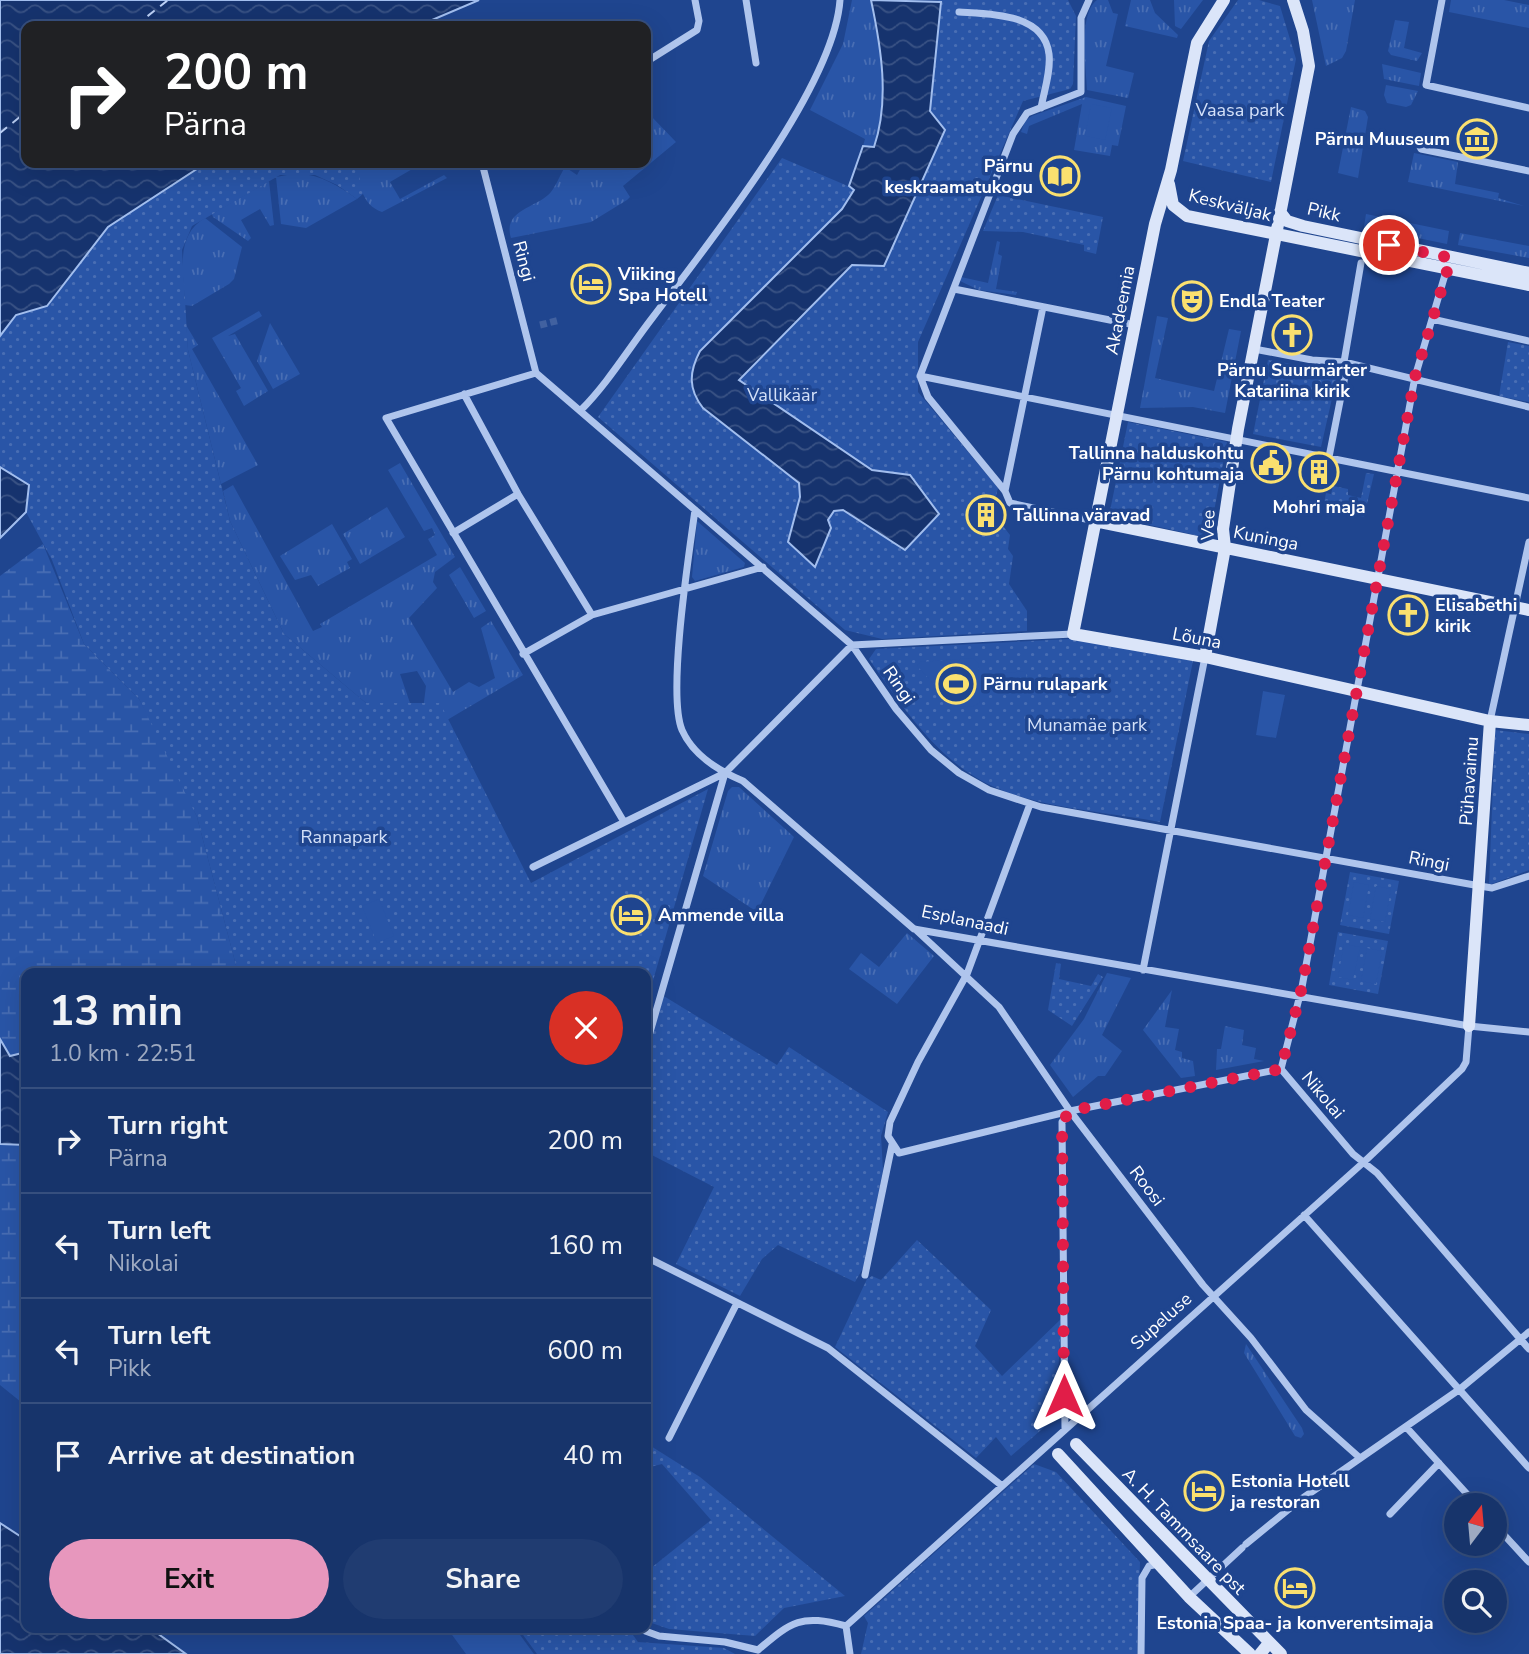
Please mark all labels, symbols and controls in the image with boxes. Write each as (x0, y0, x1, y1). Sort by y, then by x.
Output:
text: 200 m (164, 39, 308, 106)
icon: right (49, 49, 140, 140)
park label: Vaasa park (1195, 98, 1285, 122)
text: Pärna (164, 103, 247, 146)
museum icon: Pärnu Muuseum (1456, 118, 1498, 160)
place label: Pärnu Muuseum (1315, 127, 1450, 151)
place label: Pärnu keskraamatukogu (885, 154, 1033, 199)
library icon: Pärnu keskraamatukogu (1039, 155, 1081, 197)
street label: Keskväljak (1186, 183, 1275, 227)
street label: Pikk (1305, 197, 1344, 228)
pin (1359, 215, 1419, 275)
icon: arrive (1370, 226, 1408, 264)
street label: Ringi (507, 238, 541, 284)
place label: Viiking Spa Hotell (617, 262, 707, 307)
hotel icon: Viiking Spa Hotell (570, 263, 612, 305)
street label: Akadeemia (1100, 263, 1140, 357)
theatre icon: Endla Teater (1171, 280, 1213, 322)
place label: Endla Teater (1219, 289, 1325, 313)
church icon: Pärnu Suurmärter Katariina kirik (1271, 314, 1313, 356)
place label: Pärnu Suurmärter Katariina kirik (1217, 358, 1367, 403)
park label: Vallikäär (746, 383, 818, 407)
place label: Tallinna halduskohtu Pärnu kohtumaja (1069, 441, 1244, 486)
public building icon: Tallinna halduskohtu Pärnu kohtumaja (1250, 442, 1292, 484)
building icon: Mohri maja (1298, 451, 1340, 493)
building icon: Tallinna väravad (965, 494, 1007, 536)
place label: Mohri maja (1272, 495, 1366, 519)
place label: Tallinna väravad (1013, 503, 1150, 527)
street label: Vee (1195, 509, 1221, 542)
street label: Kuninga (1231, 520, 1301, 556)
place label: Elisabethi kirik (1435, 593, 1517, 638)
church icon: Elisabethi kirik (1387, 594, 1429, 636)
street label: Lõuna (1170, 621, 1224, 655)
street label: Ringi (877, 661, 921, 709)
sports icon: Pärnu rulapark (935, 663, 977, 705)
place label: Pärnu rulapark (983, 672, 1108, 696)
park label: Munamäe park (1027, 713, 1148, 737)
street label: Pühavaimu (1454, 736, 1484, 826)
park label: Rannapark (300, 825, 389, 849)
street label: Ringi (1407, 845, 1451, 877)
hotel icon: Ammende villa (610, 894, 652, 936)
street label: Esplanaadi (919, 899, 1011, 941)
place label: Ammende villa (658, 903, 784, 927)
text: 13 min (49, 983, 183, 1040)
button: close (549, 991, 623, 1065)
text: 1.0 km · 22:51 (49, 1038, 196, 1069)
street label: Nikolai (1296, 1066, 1350, 1124)
text: Turn right (108, 1108, 227, 1143)
icon: right (49, 1122, 87, 1160)
text: 200 m (547, 1123, 623, 1158)
text: Pärna (108, 1143, 168, 1174)
street label: Roosi (1124, 1161, 1170, 1211)
text: Turn left (108, 1213, 211, 1248)
icon: left (49, 1227, 87, 1265)
text: 160 m (547, 1228, 623, 1263)
text: Nikolai (108, 1248, 179, 1279)
street label: Supeluse (1125, 1287, 1197, 1355)
text: Turn left (108, 1318, 211, 1353)
icon: left (49, 1332, 87, 1370)
text: 600 m (547, 1333, 623, 1368)
text: Pikk (108, 1353, 151, 1384)
position arrow (1027, 1359, 1101, 1433)
icon: arrive (49, 1437, 87, 1475)
text: Arrive at destination (108, 1438, 355, 1473)
text: 40 m (563, 1438, 623, 1473)
street label: A. H. Tammsaare pst (1117, 1462, 1251, 1600)
place label: Estonia Hotell ja restoran (1230, 1469, 1350, 1514)
hotel icon: Estonia Hotell ja restoran (1183, 1470, 1225, 1512)
north arrow (1444, 1493, 1507, 1556)
map controls (1444, 1493, 1507, 1633)
button: Exit (49, 1539, 329, 1619)
button: Share (343, 1539, 623, 1619)
hotel icon: Estonia Spaa- ja konverentsimaja (1274, 1567, 1316, 1609)
button: search (1444, 1570, 1507, 1633)
place label: Estonia Spaa- ja konverentsimaja (1156, 1611, 1434, 1635)

